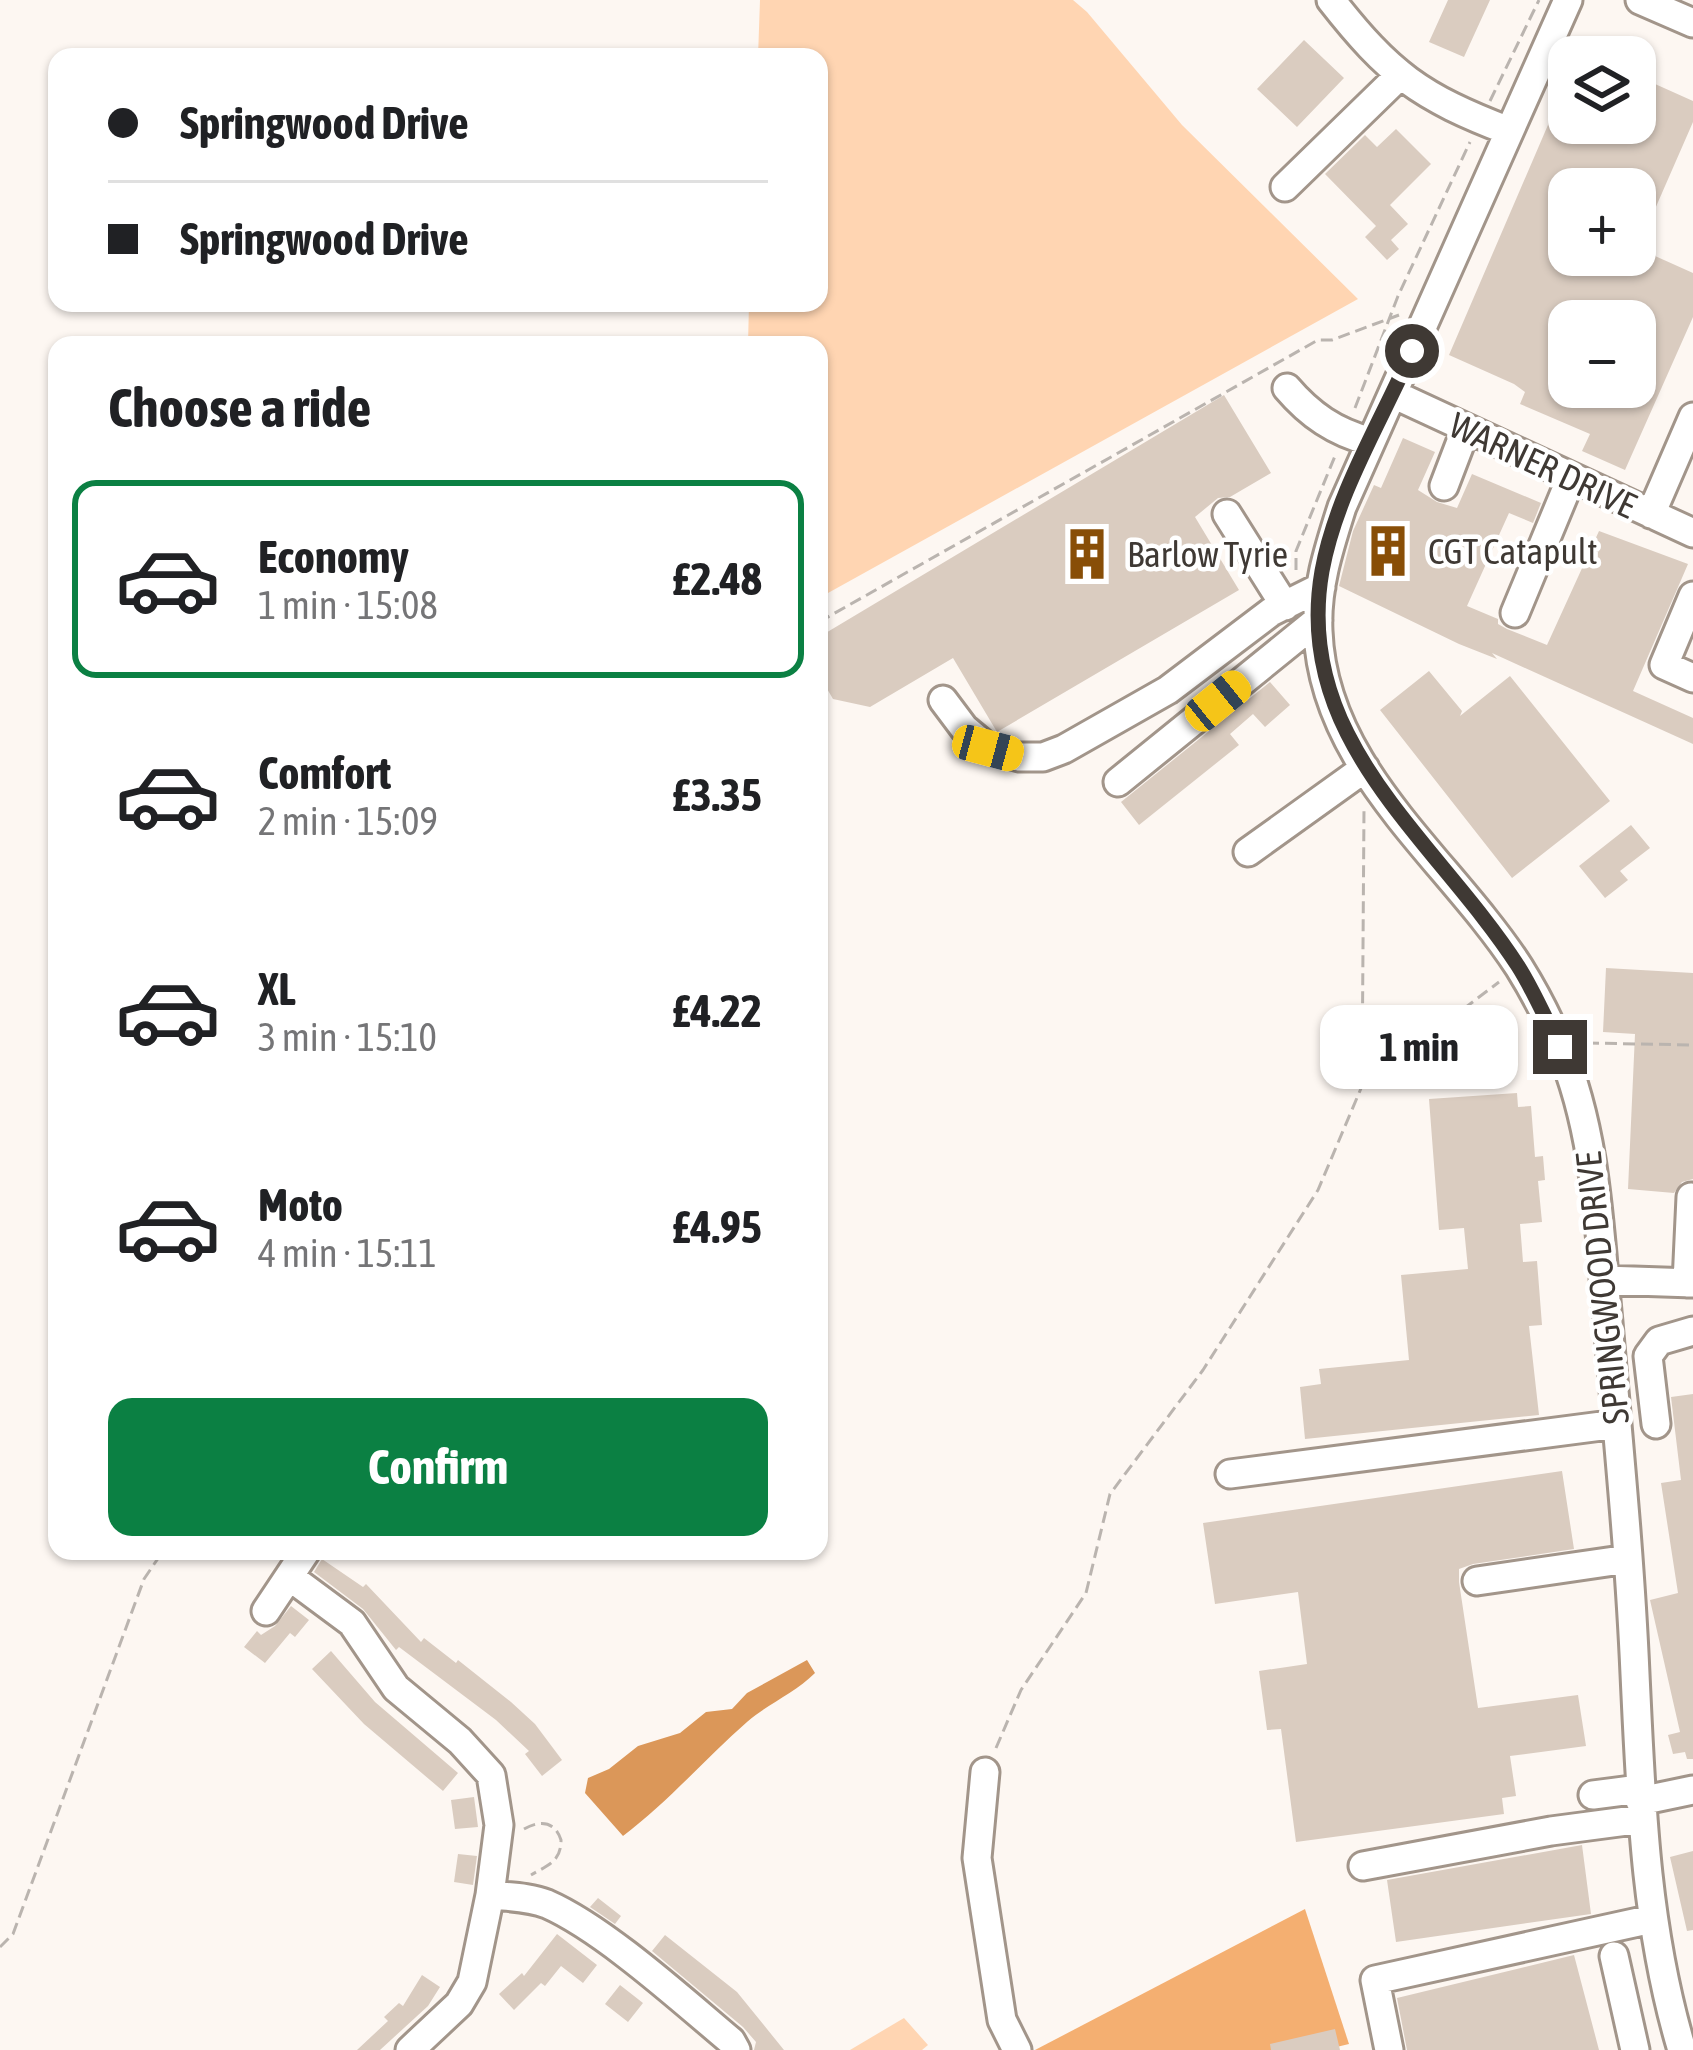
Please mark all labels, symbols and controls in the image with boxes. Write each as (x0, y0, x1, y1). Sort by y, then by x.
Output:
map controls (1548, 36, 1656, 408)
button: layers (1548, 36, 1656, 144)
text: Springwood Drive (180, 97, 469, 149)
button: + (1548, 168, 1656, 276)
text: Springwood Drive (180, 213, 469, 265)
button: − (1548, 300, 1656, 408)
route start (1385, 324, 1439, 378)
text: Choose a ride (108, 377, 371, 438)
street label: WARNER DRIVE (1443, 404, 1643, 526)
building icon: CGT Catapult (1359, 522, 1417, 580)
icon: car (114, 525, 222, 633)
building icon: Barlow Tyrie (1058, 525, 1116, 583)
place label: CGT Catapult (1428, 530, 1598, 572)
text: Economy (258, 531, 409, 583)
place label: Barlow Tyrie (1127, 533, 1288, 575)
text: £2.48 (672, 553, 762, 605)
text: 1 min · 15:08 (258, 583, 438, 627)
car (1179, 664, 1257, 738)
car (949, 721, 1027, 775)
icon: car (114, 741, 222, 849)
text: Comfort (258, 747, 391, 799)
text: £3.35 (672, 769, 762, 821)
text: 2 min · 15:09 (258, 799, 438, 843)
icon: car (114, 957, 222, 1065)
text: XL (258, 963, 296, 1015)
text: £4.22 (672, 985, 762, 1037)
callout: 1 min (1320, 1005, 1518, 1089)
text: 3 min · 15:10 (258, 1015, 437, 1059)
route end (1533, 1020, 1587, 1074)
text: 1 min (1379, 1025, 1459, 1069)
street label: SPRINGWOOD DRIVE (1567, 1150, 1637, 1426)
icon: car (114, 1173, 222, 1281)
text: Moto (258, 1179, 343, 1231)
text: £4.95 (672, 1201, 762, 1253)
text: 4 min · 15:11 (258, 1231, 437, 1275)
button: Confirm (108, 1398, 768, 1536)

